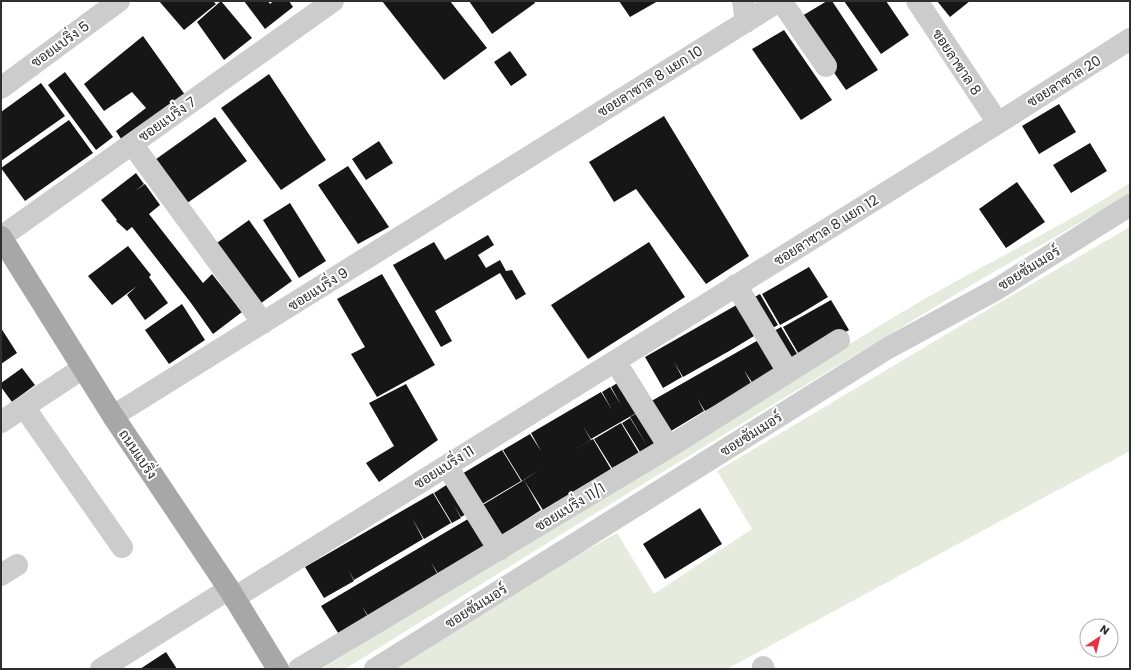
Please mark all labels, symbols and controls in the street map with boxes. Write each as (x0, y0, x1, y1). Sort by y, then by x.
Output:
street label: ซอยแบริ่ง 5 (26, 15, 93, 72)
street label: ซอยลาซาล 8 (927, 25, 987, 99)
street label: ซอยลาซาล 8 แยก 10 (593, 41, 707, 121)
street label: ซอยลาซาล 20 (1023, 50, 1105, 112)
street label: ซอยแบริ่ง 7 (133, 90, 200, 146)
street label: ซอยลาซาล 8 แยก 12 (770, 190, 882, 270)
street label: ซอยซัมเมอร์ (994, 241, 1064, 295)
street label: ซอยแบริ่ง 9 (283, 261, 352, 315)
street label: ซอยซัมเมอร์ (716, 407, 786, 461)
street label: ถนนแบริ่ง (114, 424, 163, 483)
street label: ซอยแบริ่ง 11 (409, 439, 478, 493)
street label: ซอยแบริ่ง 11/1 (530, 477, 609, 536)
street label: ซอยซัมเมอร์ (441, 579, 511, 633)
north arrow (1079, 618, 1119, 658)
text: N (1097, 621, 1113, 639)

